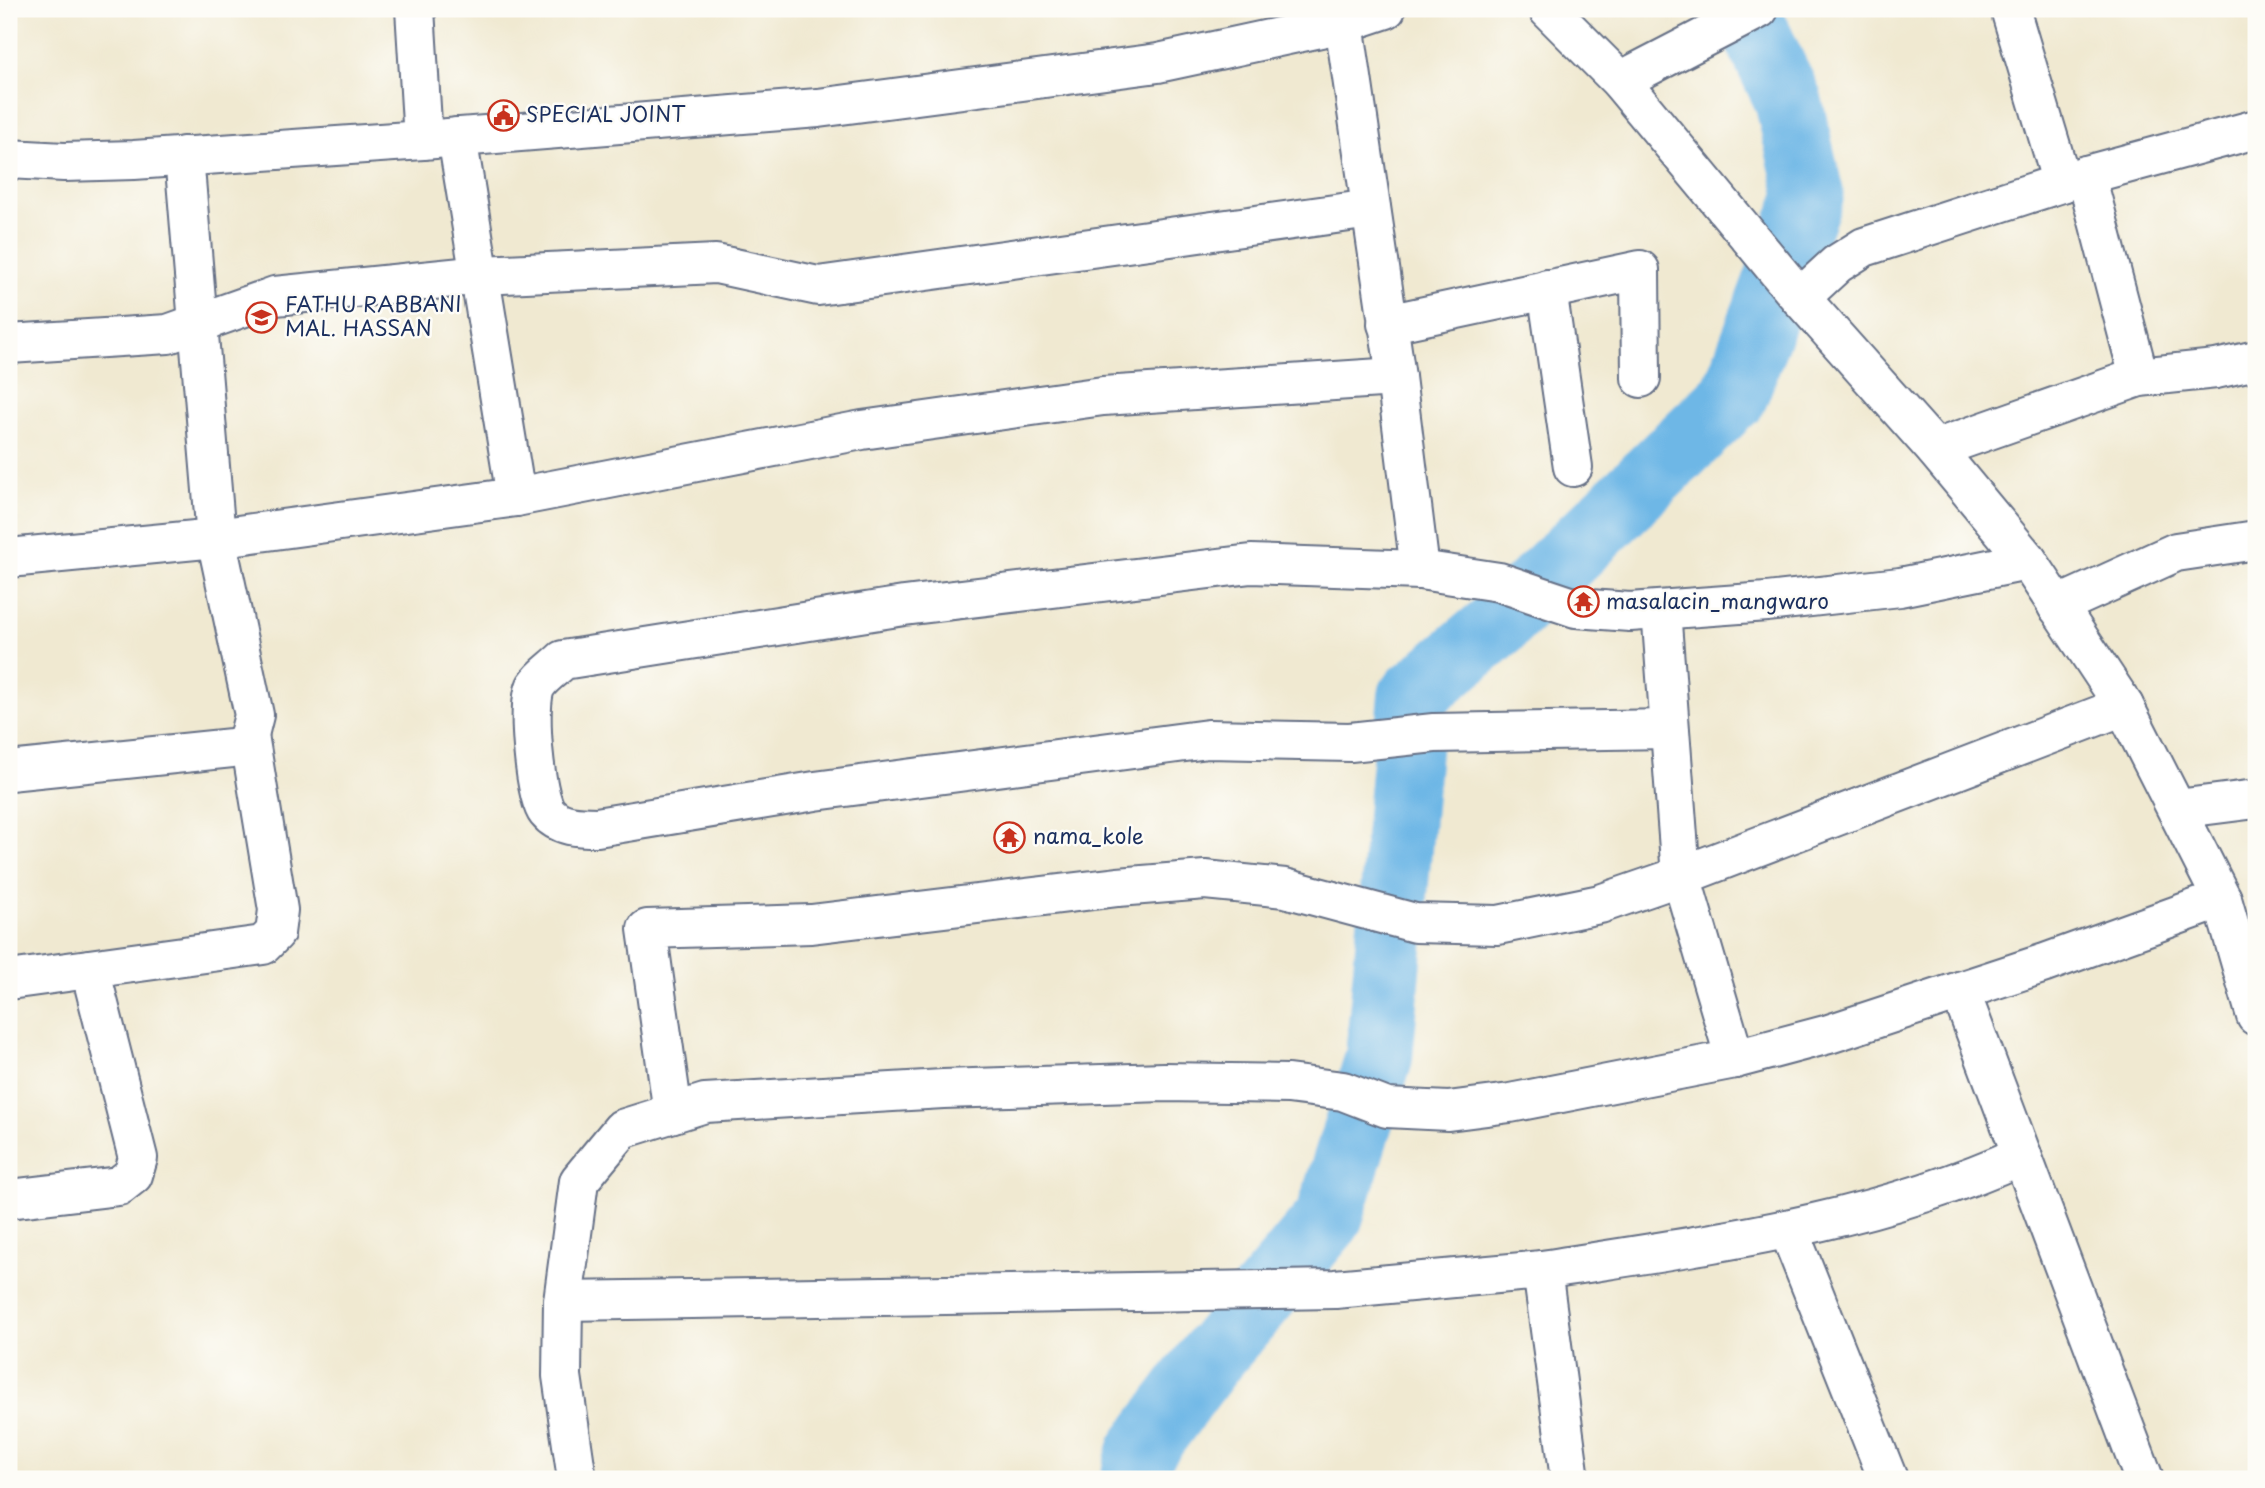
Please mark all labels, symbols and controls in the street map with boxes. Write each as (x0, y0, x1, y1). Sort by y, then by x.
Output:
place label: SPECIAL JOINT (526, 97, 686, 129)
public building icon: SPECIAL JOINT (486, 98, 520, 132)
place label: FATHU RABBANI MAL. HASSAN (285, 287, 462, 343)
school or university icon: FATHU RABBANI MAL. HASSAN (245, 300, 279, 334)
place label: masalacin_mangwaro (1606, 584, 1829, 616)
temple icon: masalacin_mangwaro (1566, 585, 1600, 619)
place label: nama_kole (1033, 819, 1144, 851)
temple icon: nama_kole (993, 820, 1027, 854)

